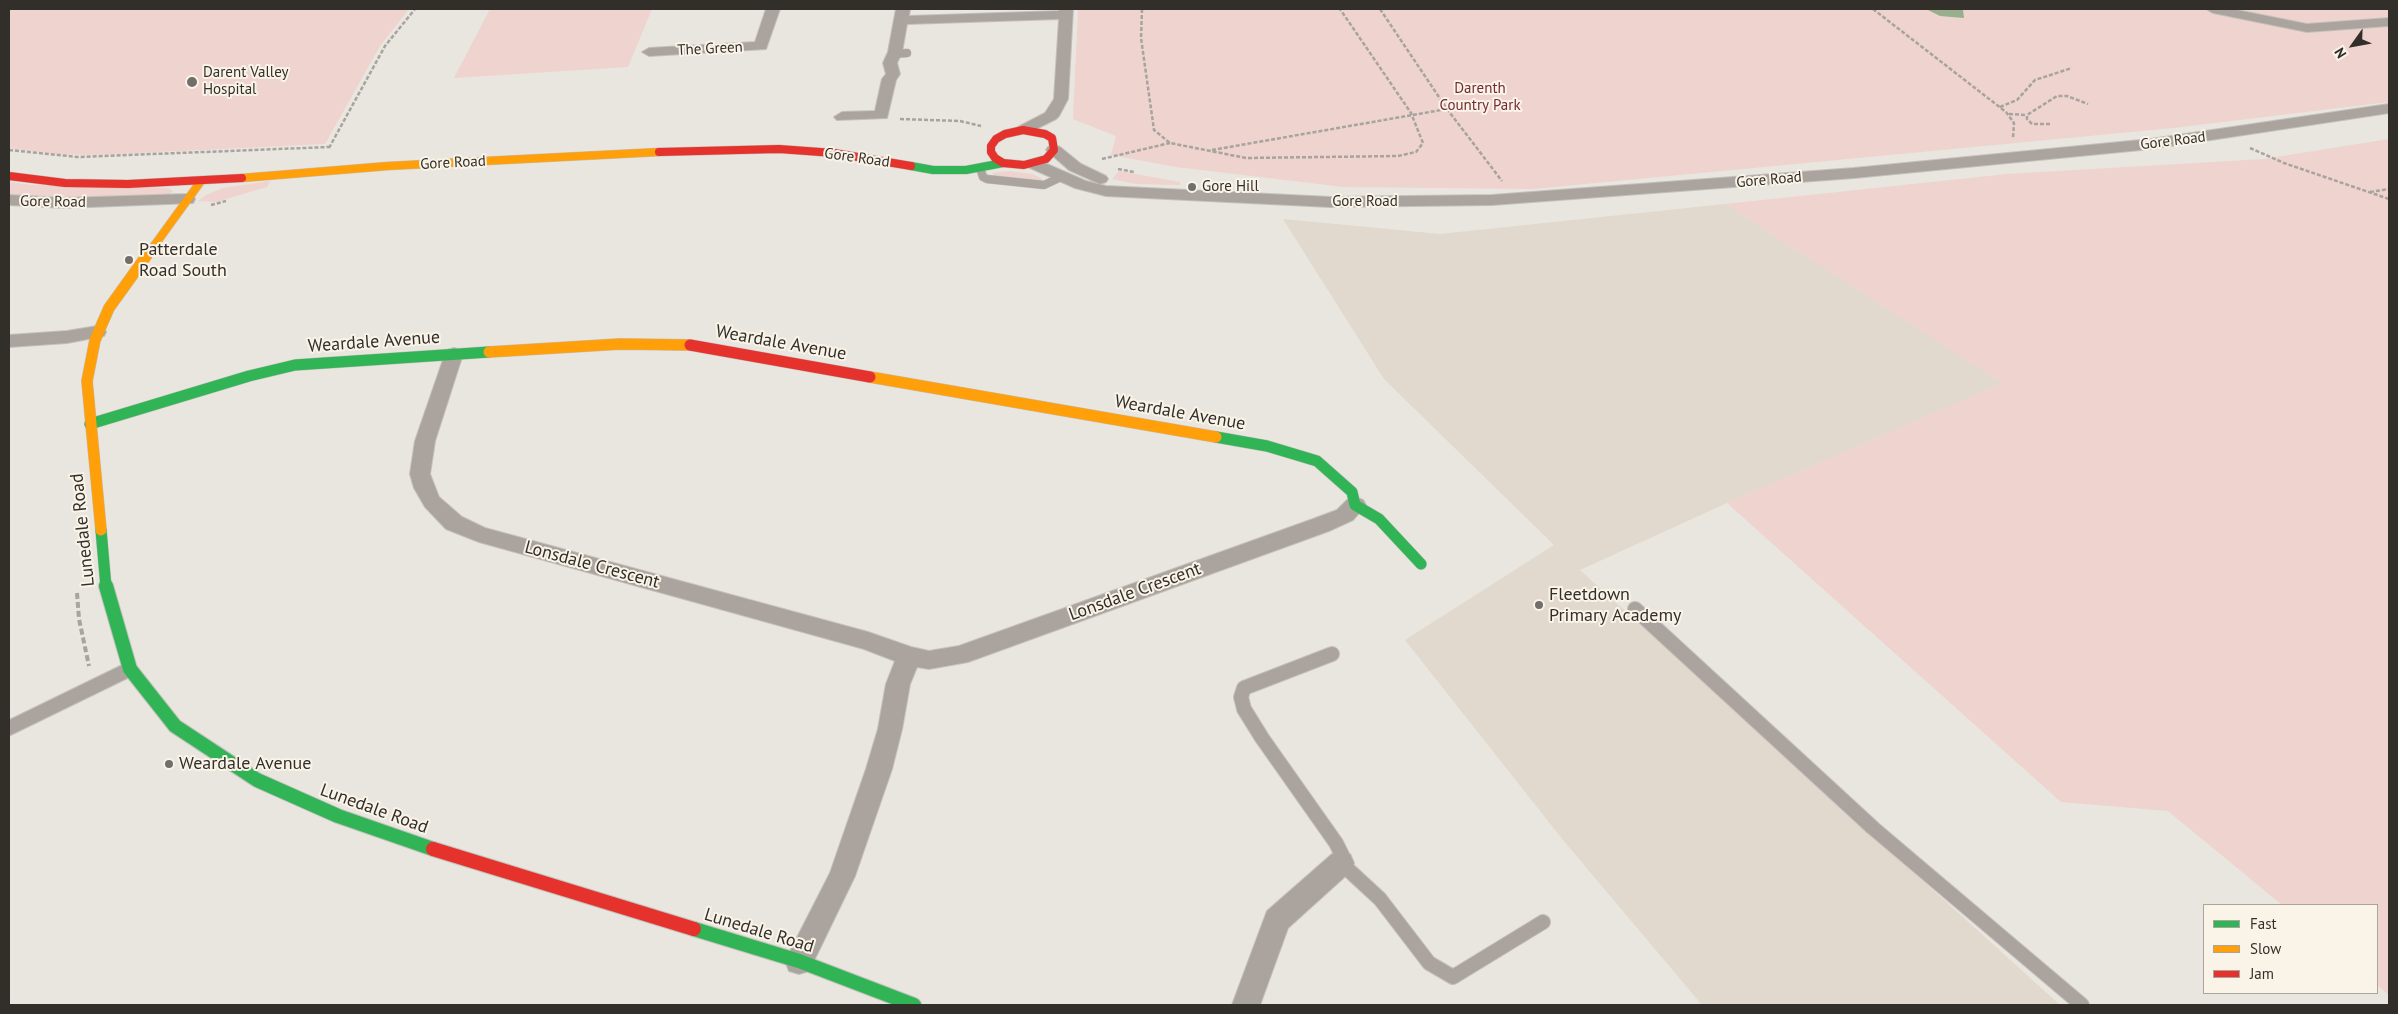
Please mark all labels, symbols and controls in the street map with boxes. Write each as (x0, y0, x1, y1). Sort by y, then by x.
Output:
north arrow (2328, 20, 2378, 70)
street label: The Green (677, 38, 743, 60)
text: N (2330, 44, 2350, 62)
place label: Darent Valley Hospital (203, 64, 289, 99)
marker: Darent Valley Hospital (185, 75, 199, 89)
park label: Darenth Country Park (1439, 80, 1521, 115)
street label: Gore Road (2139, 128, 2207, 154)
street label: Gore Road (823, 145, 891, 171)
street label: Gore Road (420, 152, 486, 174)
street label: Gore Road (1735, 168, 1803, 192)
place label: Gore Hill (1202, 178, 1259, 196)
marker: Gore Hill (1186, 181, 1198, 193)
street label: Gore Road (20, 192, 86, 212)
street label: Gore Road (1332, 193, 1398, 211)
place label: Patterdale Road South (139, 239, 227, 282)
marker: Patterdale Road South (123, 254, 135, 266)
street label: Weardale Avenue (714, 321, 848, 365)
street label: Weardale Avenue (307, 327, 441, 357)
street label: Weardale Avenue (1113, 391, 1247, 435)
street label: Lunedale Road (66, 472, 100, 588)
street label: Lonsdale Crescent (522, 537, 662, 593)
street label: Lonsdale Crescent (1066, 558, 1204, 626)
place label: Fleetdown Primary Academy (1549, 584, 1681, 626)
marker: Fleetdown Primary Academy (1533, 599, 1545, 611)
place label: Weardale Avenue (179, 753, 311, 775)
marker: Weardale Avenue (163, 758, 175, 770)
street label: Lunedale Road (317, 779, 431, 839)
street label: Lunedale Road (702, 904, 816, 958)
legend (2203, 904, 2378, 994)
text: Fast (2250, 914, 2277, 933)
text: Slow (2250, 939, 2281, 958)
text: Jam (2250, 964, 2274, 983)

